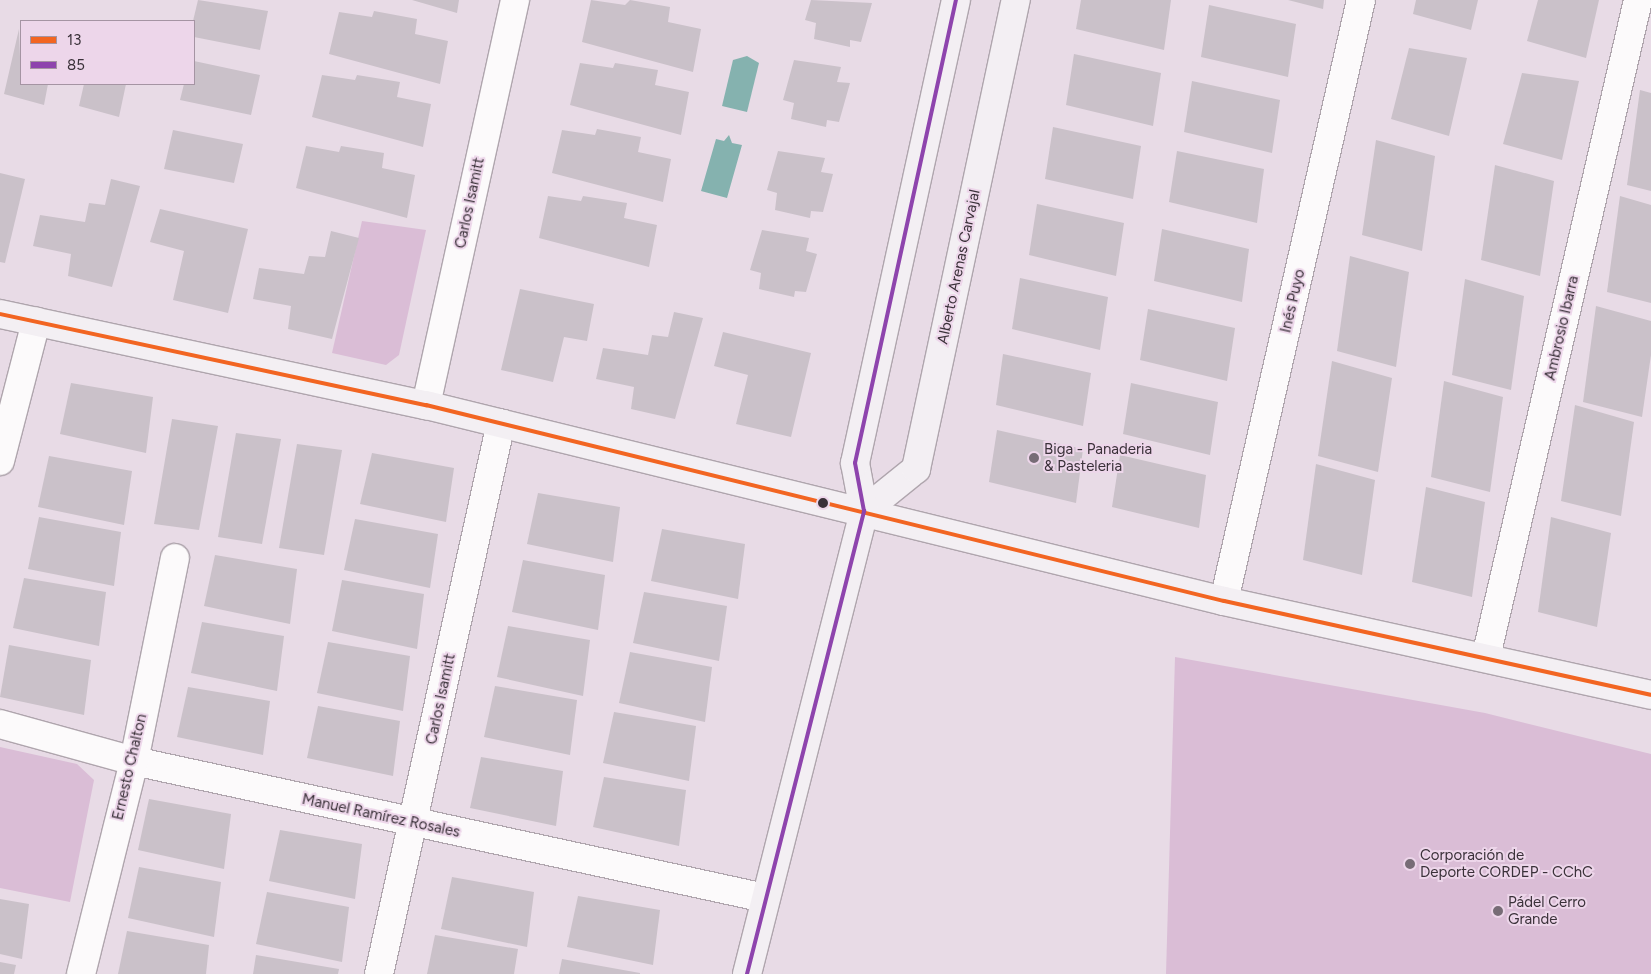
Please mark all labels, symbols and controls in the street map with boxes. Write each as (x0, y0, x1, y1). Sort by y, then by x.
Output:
legend (20, 20, 195, 85)
text: 13 (67, 31, 81, 49)
text: 85 (67, 56, 85, 74)
street label: Carlos Isamitt (452, 156, 488, 250)
street label: Alberto Arenas Carvajal (934, 188, 984, 346)
street label: Inés Puyo (1277, 267, 1309, 335)
street label: Ambrosio Ibarra (1541, 274, 1583, 382)
place label: Biga - Panaderia & Pasteleria (1044, 440, 1152, 475)
marker: Biga - Panaderia & Pasteleria (1028, 452, 1040, 464)
unlabelled marker (818, 498, 828, 508)
street label: Carlos Isamitt (423, 652, 459, 746)
street label: Ernesto Chalton (109, 712, 151, 822)
street label: Manuel Ramírez Rosales (300, 790, 462, 842)
place label: Corporación de Deporte CORDEP - CChC (1420, 846, 1593, 881)
marker: Corporación de Deporte CORDEP - CChC (1404, 858, 1416, 870)
place label: Pádel Cerro Grande (1508, 893, 1586, 928)
marker: Pádel Cerro Grande (1492, 905, 1504, 917)

